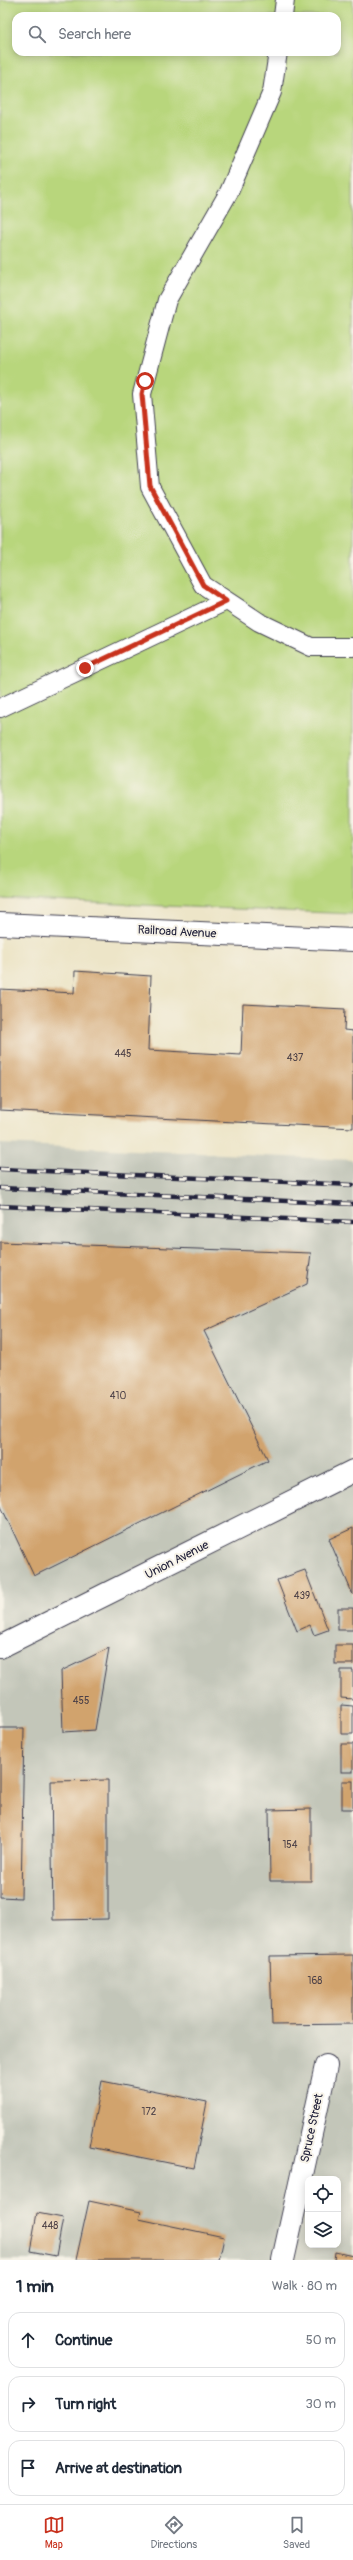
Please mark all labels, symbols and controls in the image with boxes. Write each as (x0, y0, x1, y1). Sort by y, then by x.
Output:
search box (12, 12, 341, 56)
icon: search (26, 23, 48, 45)
text: Search here (58, 25, 131, 44)
route start (136, 372, 154, 390)
route end (76, 659, 94, 677)
street label: Railroad Avenue (137, 922, 217, 942)
house number: 445 (114, 1048, 132, 1060)
house number: 437 (287, 1052, 304, 1064)
house number: 410 (110, 1390, 126, 1402)
street label: Union Avenue (143, 1538, 211, 1582)
house number: 439 (294, 1590, 310, 1602)
house number: 455 (73, 1695, 89, 1707)
house number: 154 (282, 1839, 298, 1851)
house number: 168 (308, 1975, 322, 1987)
street label: Spruce Street (297, 2092, 327, 2164)
house number: 172 (142, 2106, 157, 2118)
map controls (305, 2176, 341, 2248)
button: locate (305, 2176, 341, 2212)
button: layers (305, 2212, 341, 2248)
house number: 448 (42, 2220, 58, 2232)
text: 1 min (16, 2276, 54, 2297)
text: Walk · 80 m (272, 2278, 337, 2294)
icon: ahead (17, 2329, 39, 2351)
text: Continue (55, 2331, 113, 2350)
text: 50 m (306, 2332, 336, 2348)
icon: right (17, 2393, 39, 2415)
text: Turn right (55, 2395, 116, 2414)
text: 30 m (306, 2396, 336, 2412)
icon: arrive (17, 2457, 39, 2479)
text: Arrive at destination (55, 2459, 182, 2478)
tab: Map (43, 2514, 65, 2551)
tab: Directions (151, 2514, 197, 2551)
tab: Saved (283, 2514, 310, 2551)

